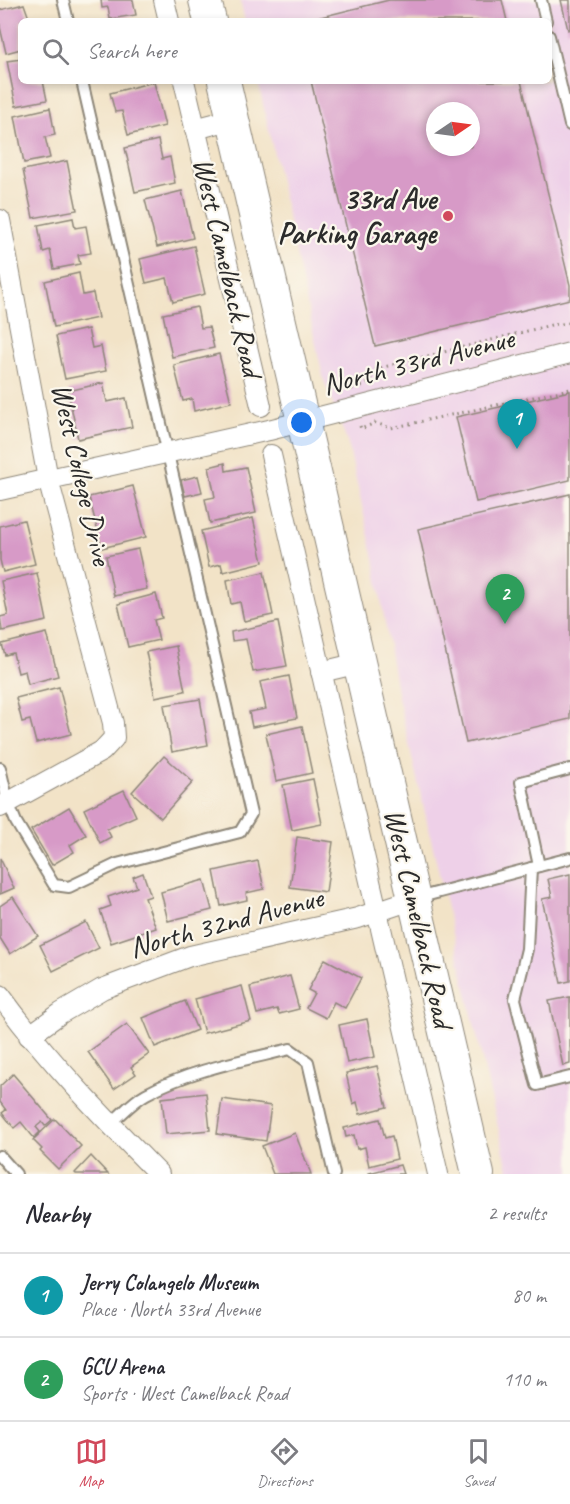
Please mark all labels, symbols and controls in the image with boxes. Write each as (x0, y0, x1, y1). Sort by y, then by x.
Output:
search box (18, 18, 552, 84)
icon: search (39, 35, 72, 68)
text: Search here (87, 37, 177, 65)
north arrow (426, 102, 480, 156)
street label: West Camelback Road (184, 154, 273, 384)
place label: 33rd Ave Parking Garage (277, 180, 439, 252)
marker: 33rd Ave Parking Garage (441, 209, 455, 223)
street label: North 33rd Avenue (318, 318, 520, 403)
street label: West College Drive (43, 380, 122, 571)
pin: 1 (498, 400, 536, 449)
your location (287, 408, 316, 437)
pin: 2 (486, 574, 524, 624)
street label: West Camelback Road (375, 805, 464, 1035)
street label: North 32nd Avenue (125, 877, 329, 966)
text: Nearby (24, 1197, 89, 1230)
text: 2 results (487, 1201, 546, 1226)
text: Jerry Colangelo Museum (81, 1269, 258, 1297)
text: 1 (39, 1283, 48, 1308)
text: 80 m (512, 1283, 546, 1308)
text: Place · North 33rd Avenue (81, 1297, 260, 1322)
text: GCU Arena (81, 1353, 164, 1381)
text: 2 (39, 1367, 48, 1392)
text: 110 m (503, 1367, 546, 1392)
text: Sports · West Camelback Road (81, 1381, 288, 1406)
tab: Map (75, 1435, 108, 1491)
tab: Directions (257, 1435, 313, 1491)
tab: Saved (462, 1435, 495, 1491)

